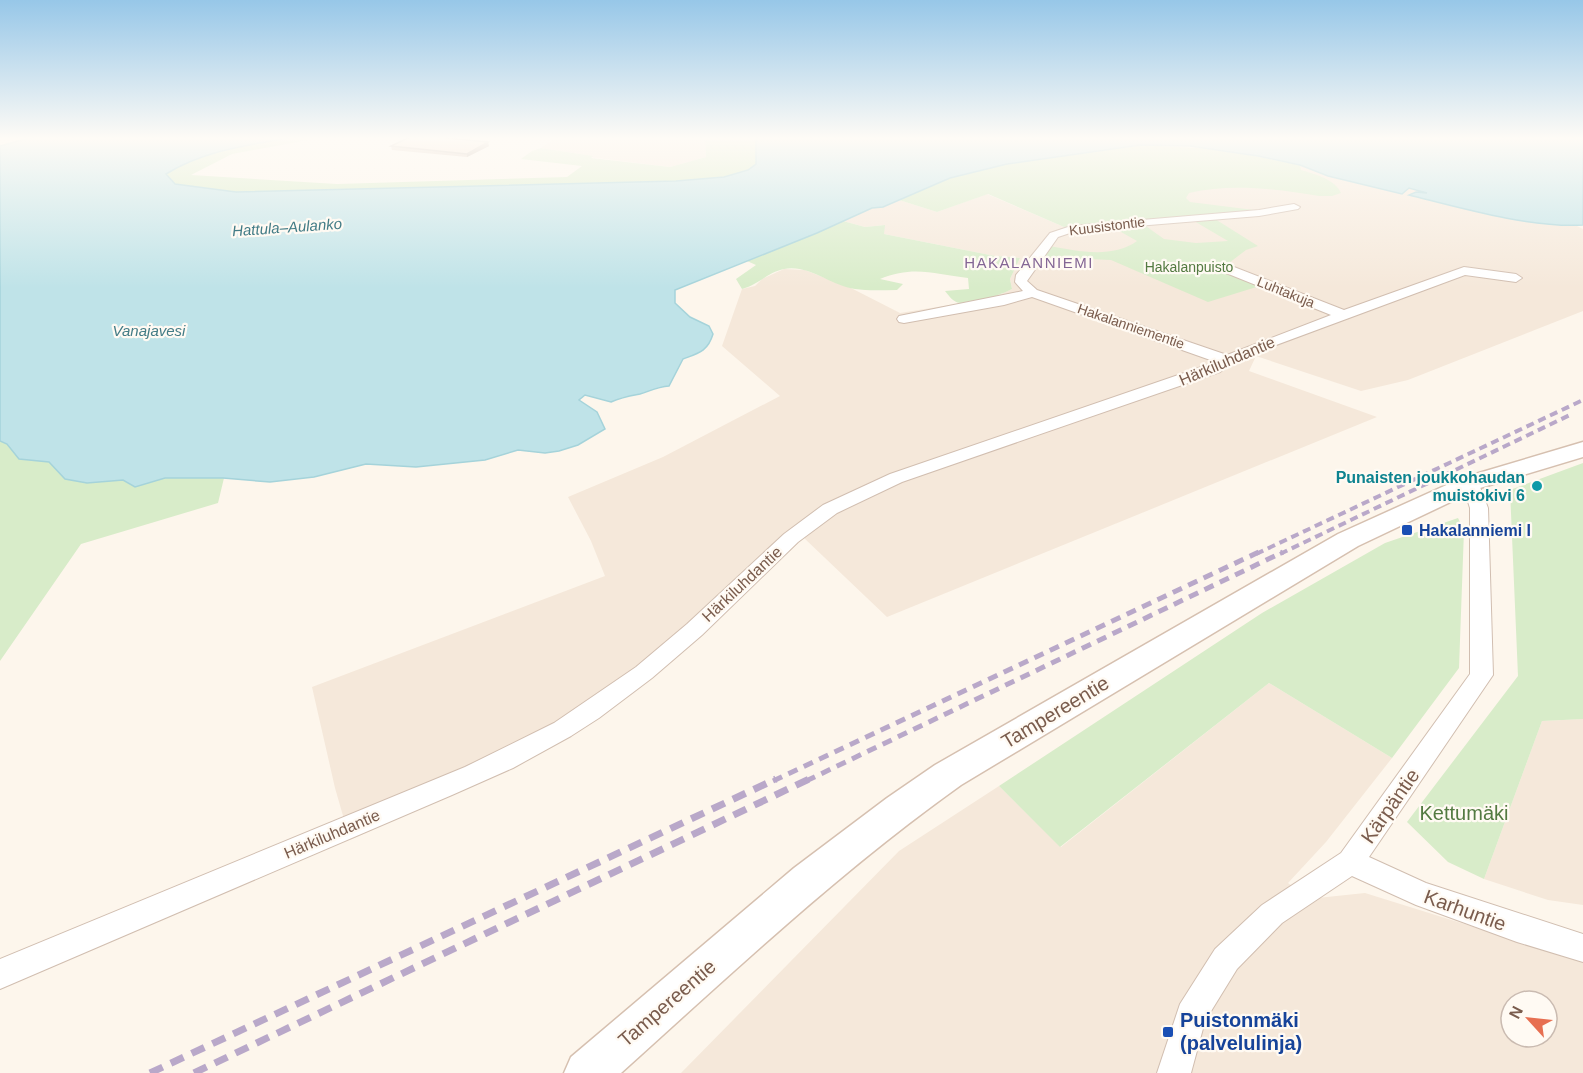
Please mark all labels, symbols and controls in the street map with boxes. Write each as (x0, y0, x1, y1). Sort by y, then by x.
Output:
street label: Kuusistontie (1068, 213, 1146, 239)
water label: Hattula–Aulanko (232, 215, 342, 239)
district label: HAKALANNIEMI (964, 254, 1094, 271)
park label: Hakalanpuisto (1145, 259, 1234, 275)
street label: Luhtakuja (1255, 273, 1317, 311)
street label: Hakalanniementie (1075, 300, 1187, 352)
water label: Vanajavesi (113, 322, 186, 339)
street label: Härkiluhdantie (1177, 333, 1277, 389)
place label: Punaisten joukkohaudan muistokivi 6 (1336, 469, 1525, 504)
marker: Punaisten joukkohaudan muistokivi 6 (1530, 479, 1544, 493)
place label: Hakalanniemi I (1419, 522, 1531, 539)
marker: Hakalanniemi I (1400, 523, 1414, 537)
street label: Härkiluhdantie (699, 543, 785, 625)
street label: Tampereentie (997, 671, 1113, 753)
street label: Kärpäntie (1356, 765, 1424, 847)
park label: Kettumäki (1420, 802, 1508, 824)
street label: Härkiluhdantie (282, 806, 382, 862)
street label: Karhuntie (1421, 885, 1509, 935)
street label: Tampereentie (614, 955, 720, 1051)
north arrow (1499, 989, 1559, 1049)
text: N (1506, 1003, 1526, 1021)
place label: Puistonmäki (palvelulinja) (1180, 1009, 1302, 1054)
marker: Puistonmäki (palvelulinja) (1161, 1025, 1175, 1039)

